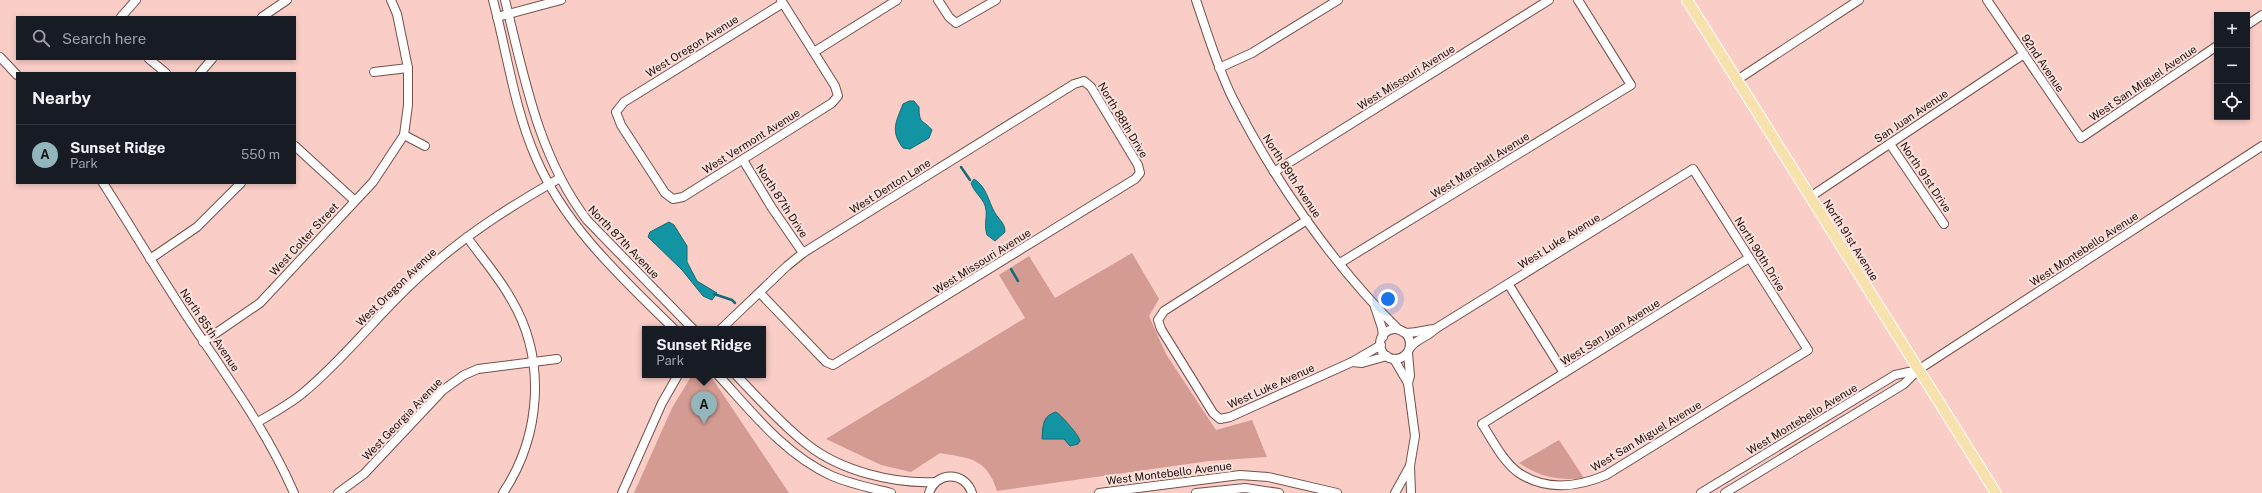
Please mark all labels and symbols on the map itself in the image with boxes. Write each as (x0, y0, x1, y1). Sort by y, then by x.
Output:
street label: West Oregon Avenue (644, 13, 740, 79)
street label: 92nd Avenue (2019, 32, 2067, 94)
street label: West Missouri Avenue (1355, 42, 1457, 112)
street label: West San Miguel Avenue (2087, 43, 2199, 123)
street label: North 88th Drive (1096, 80, 1150, 160)
street label: San Juan Avenue (1872, 87, 1950, 145)
street label: West Vermont Avenue (700, 106, 802, 176)
street label: West Marshall Avenue (1429, 130, 1531, 200)
street label: North 89th Avenue (1261, 132, 1323, 220)
street label: North 91st Drive (1898, 140, 1954, 214)
street label: West Denton Lane (847, 156, 933, 216)
street label: North 87th Drive (754, 162, 810, 240)
street label: North 91st Avenue (1821, 197, 1881, 283)
street label: West Colter Street (267, 200, 341, 278)
street label: North 87th Avenue (586, 203, 662, 281)
street label: West Montebello Avenue (2028, 210, 2140, 288)
street label: West Luke Avenue (1516, 211, 1602, 271)
street label: North 90th Drive (1732, 215, 1788, 293)
street label: West Missouri Avenue (931, 226, 1033, 296)
street label: West Oregon Avenue (353, 246, 439, 328)
street label: North 85th Avenue (178, 286, 242, 374)
your location (1378, 289, 1398, 309)
street label: West San Juan Avenue (1558, 297, 1662, 367)
street label: West Luke Avenue (1226, 361, 1316, 411)
street label: West Georgia Avenue (360, 376, 444, 462)
street label: West Montebello Avenue (1745, 381, 1859, 457)
pin: A (691, 391, 717, 424)
street label: West San Miguel Avenue (1589, 398, 1703, 474)
street label: West Montebello Avenue (1105, 459, 1233, 487)

